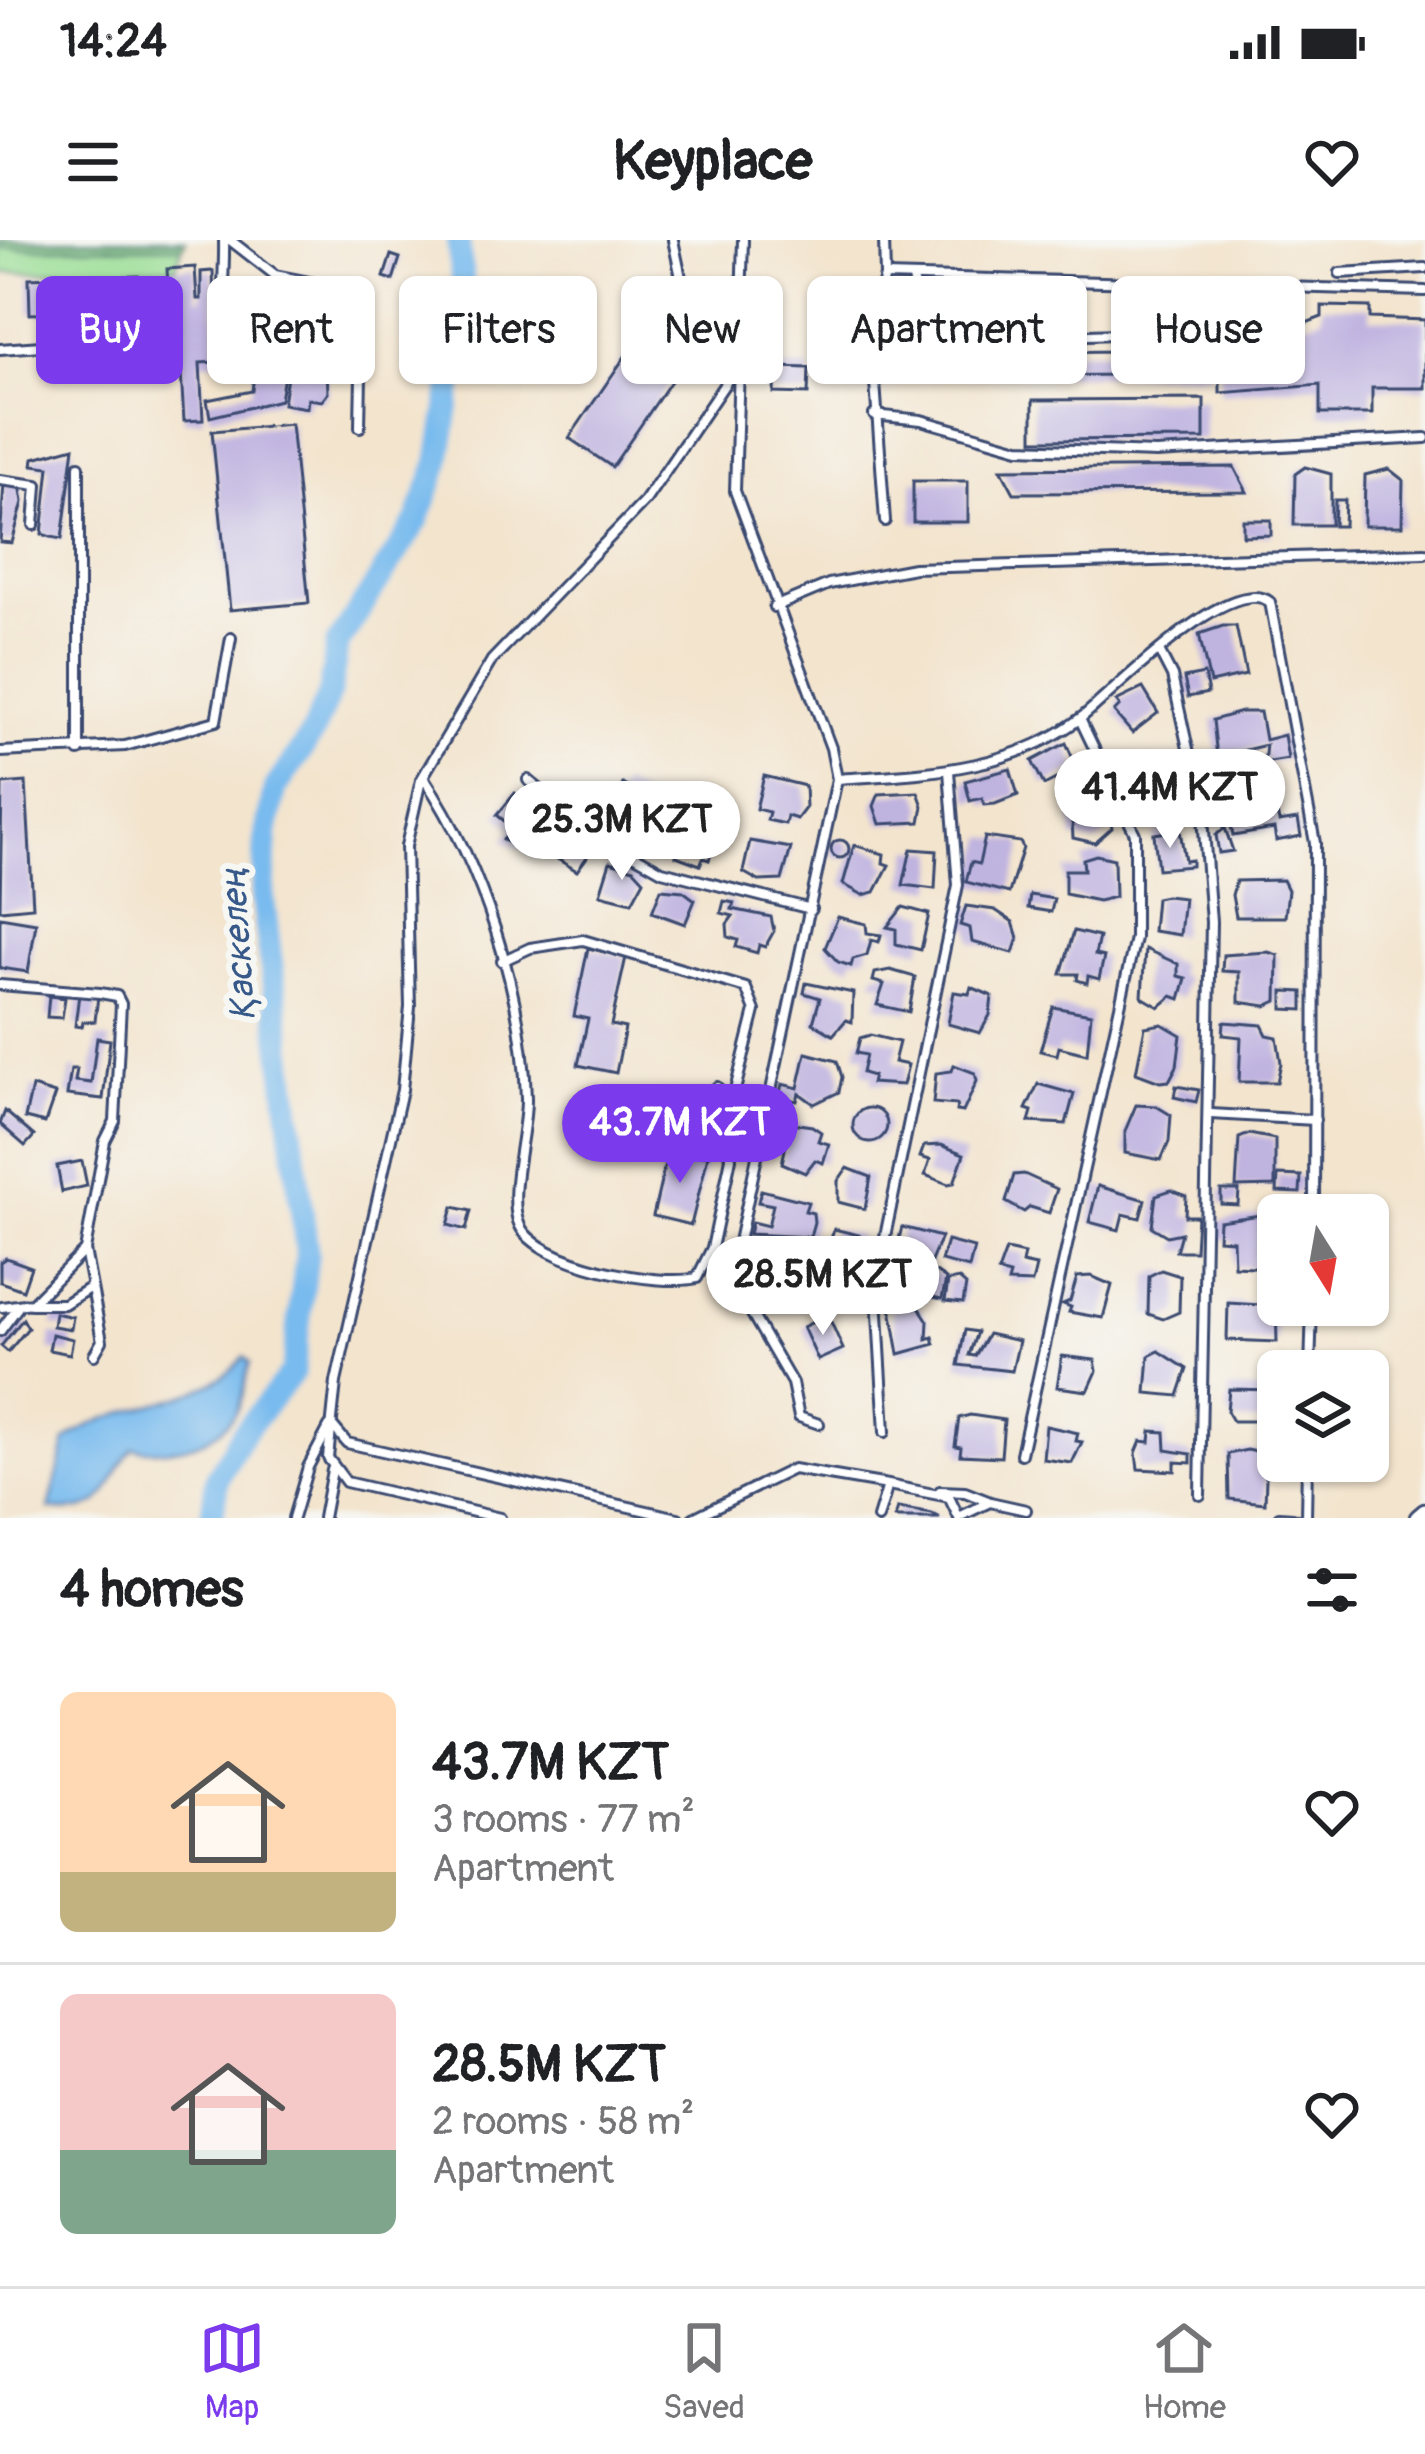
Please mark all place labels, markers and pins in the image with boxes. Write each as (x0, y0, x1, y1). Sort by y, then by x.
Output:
pin: 41.4M KZT (1033, 749, 1307, 851)
pin: 25.3M KZT (485, 781, 759, 883)
pin: 43.7M KZT (543, 1084, 817, 1186)
pin: 28.5M KZT (686, 1236, 960, 1338)

